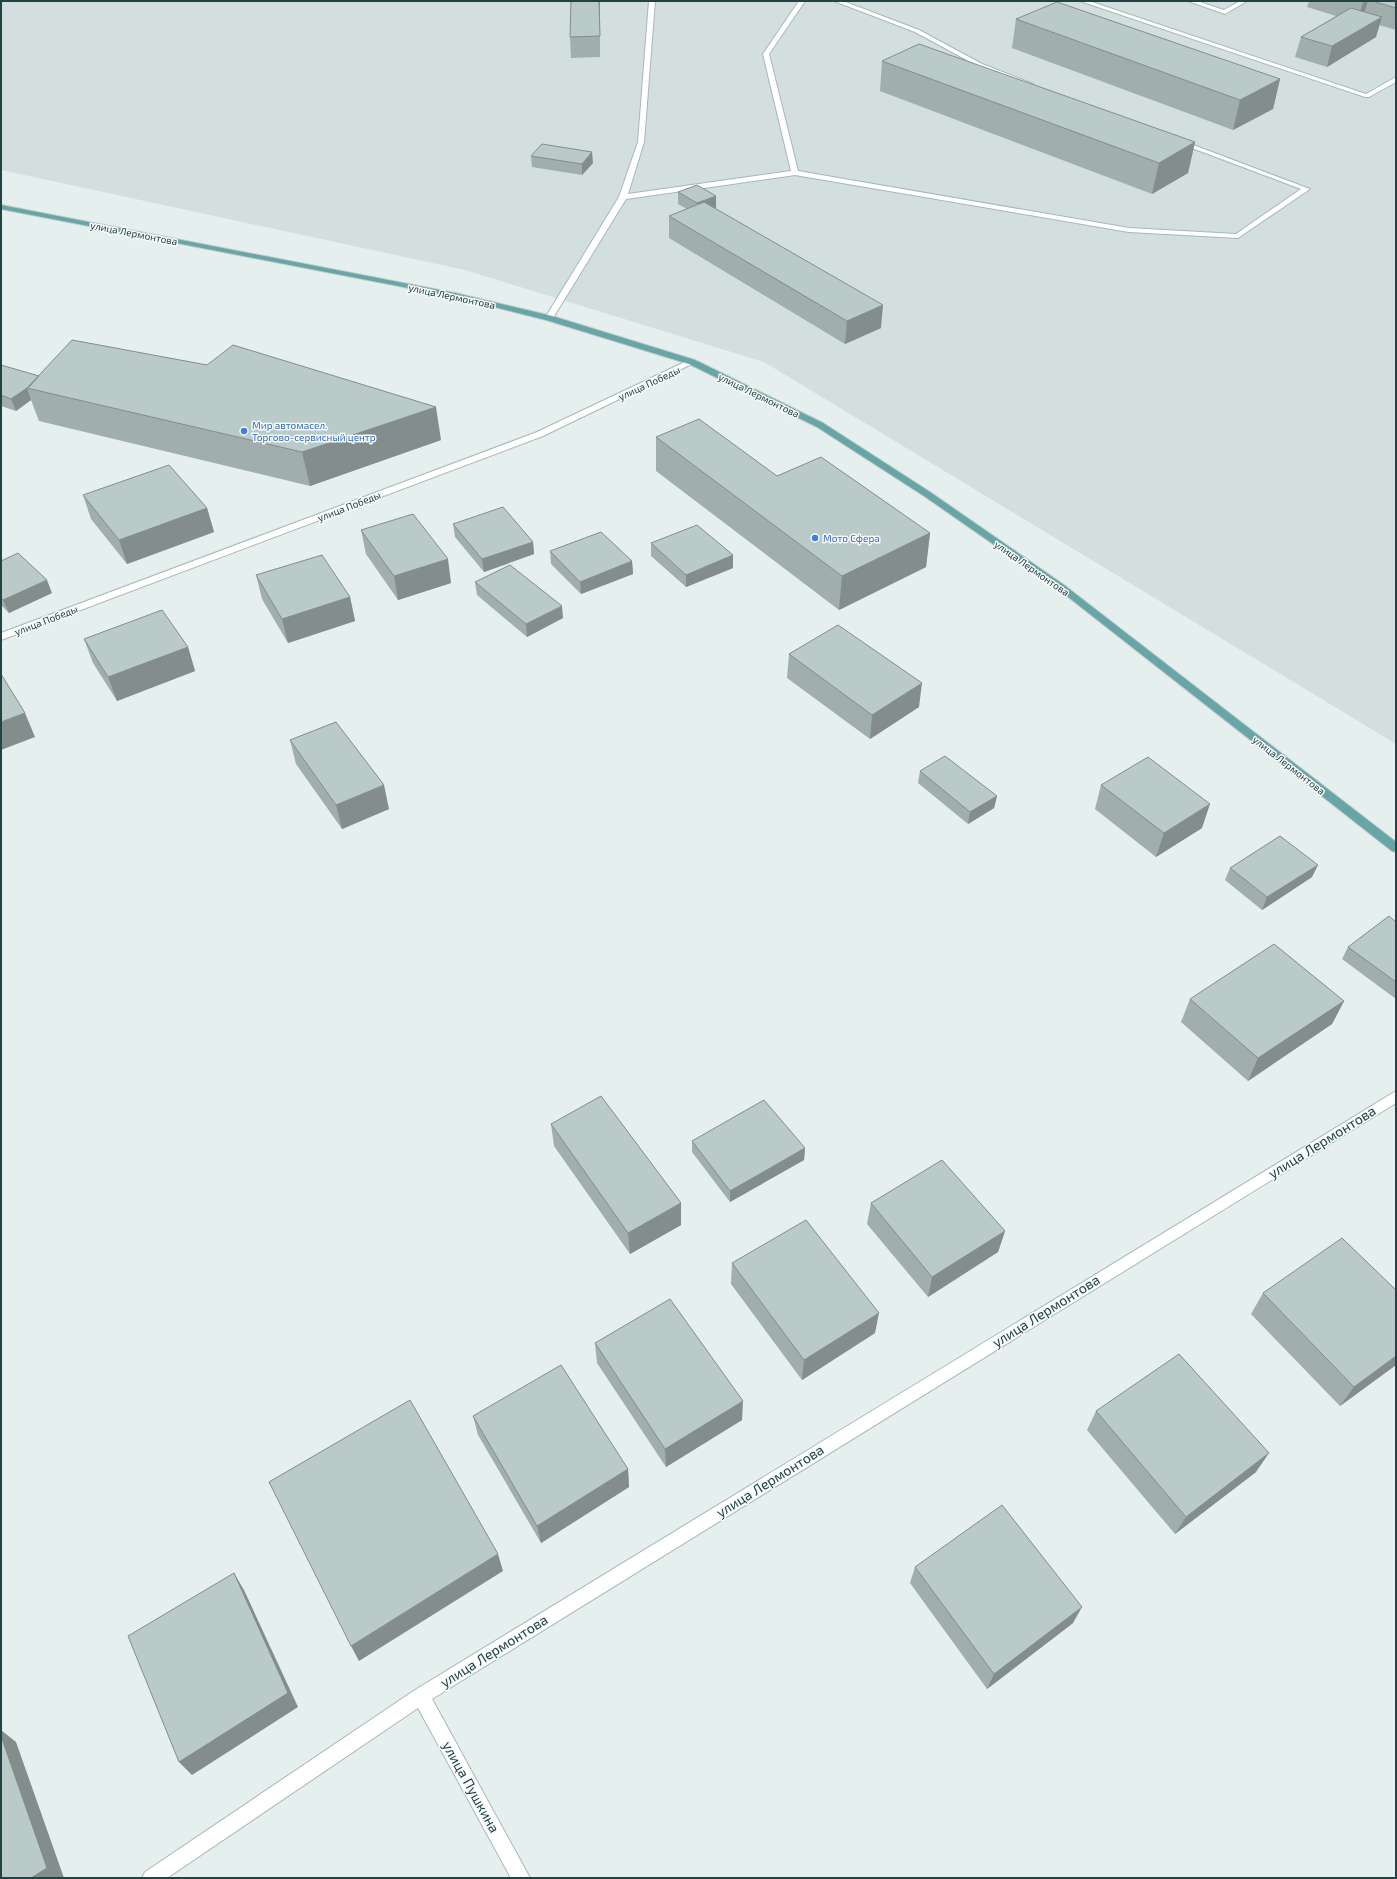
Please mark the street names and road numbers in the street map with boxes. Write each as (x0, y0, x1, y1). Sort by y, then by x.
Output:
street label: улица Лермонтова (89, 219, 179, 248)
street label: улица Лермонтова (407, 281, 497, 312)
street label: улица Победы (616, 363, 682, 403)
street label: улица Лермонтова (716, 370, 801, 421)
street label: улица Победы (316, 488, 383, 524)
street label: улица Лермонтова (992, 538, 1072, 599)
street label: улица Победы (13, 602, 80, 638)
street label: улица Лермонтова (1250, 733, 1328, 798)
street label: улица Лермонтова (1265, 1102, 1379, 1182)
street label: улица Лермонтова (989, 1271, 1103, 1351)
street label: улица Лермонтова (713, 1441, 827, 1521)
street label: улица Лермонтова (437, 1611, 551, 1691)
street label: улица Пушкина (439, 1738, 504, 1835)

